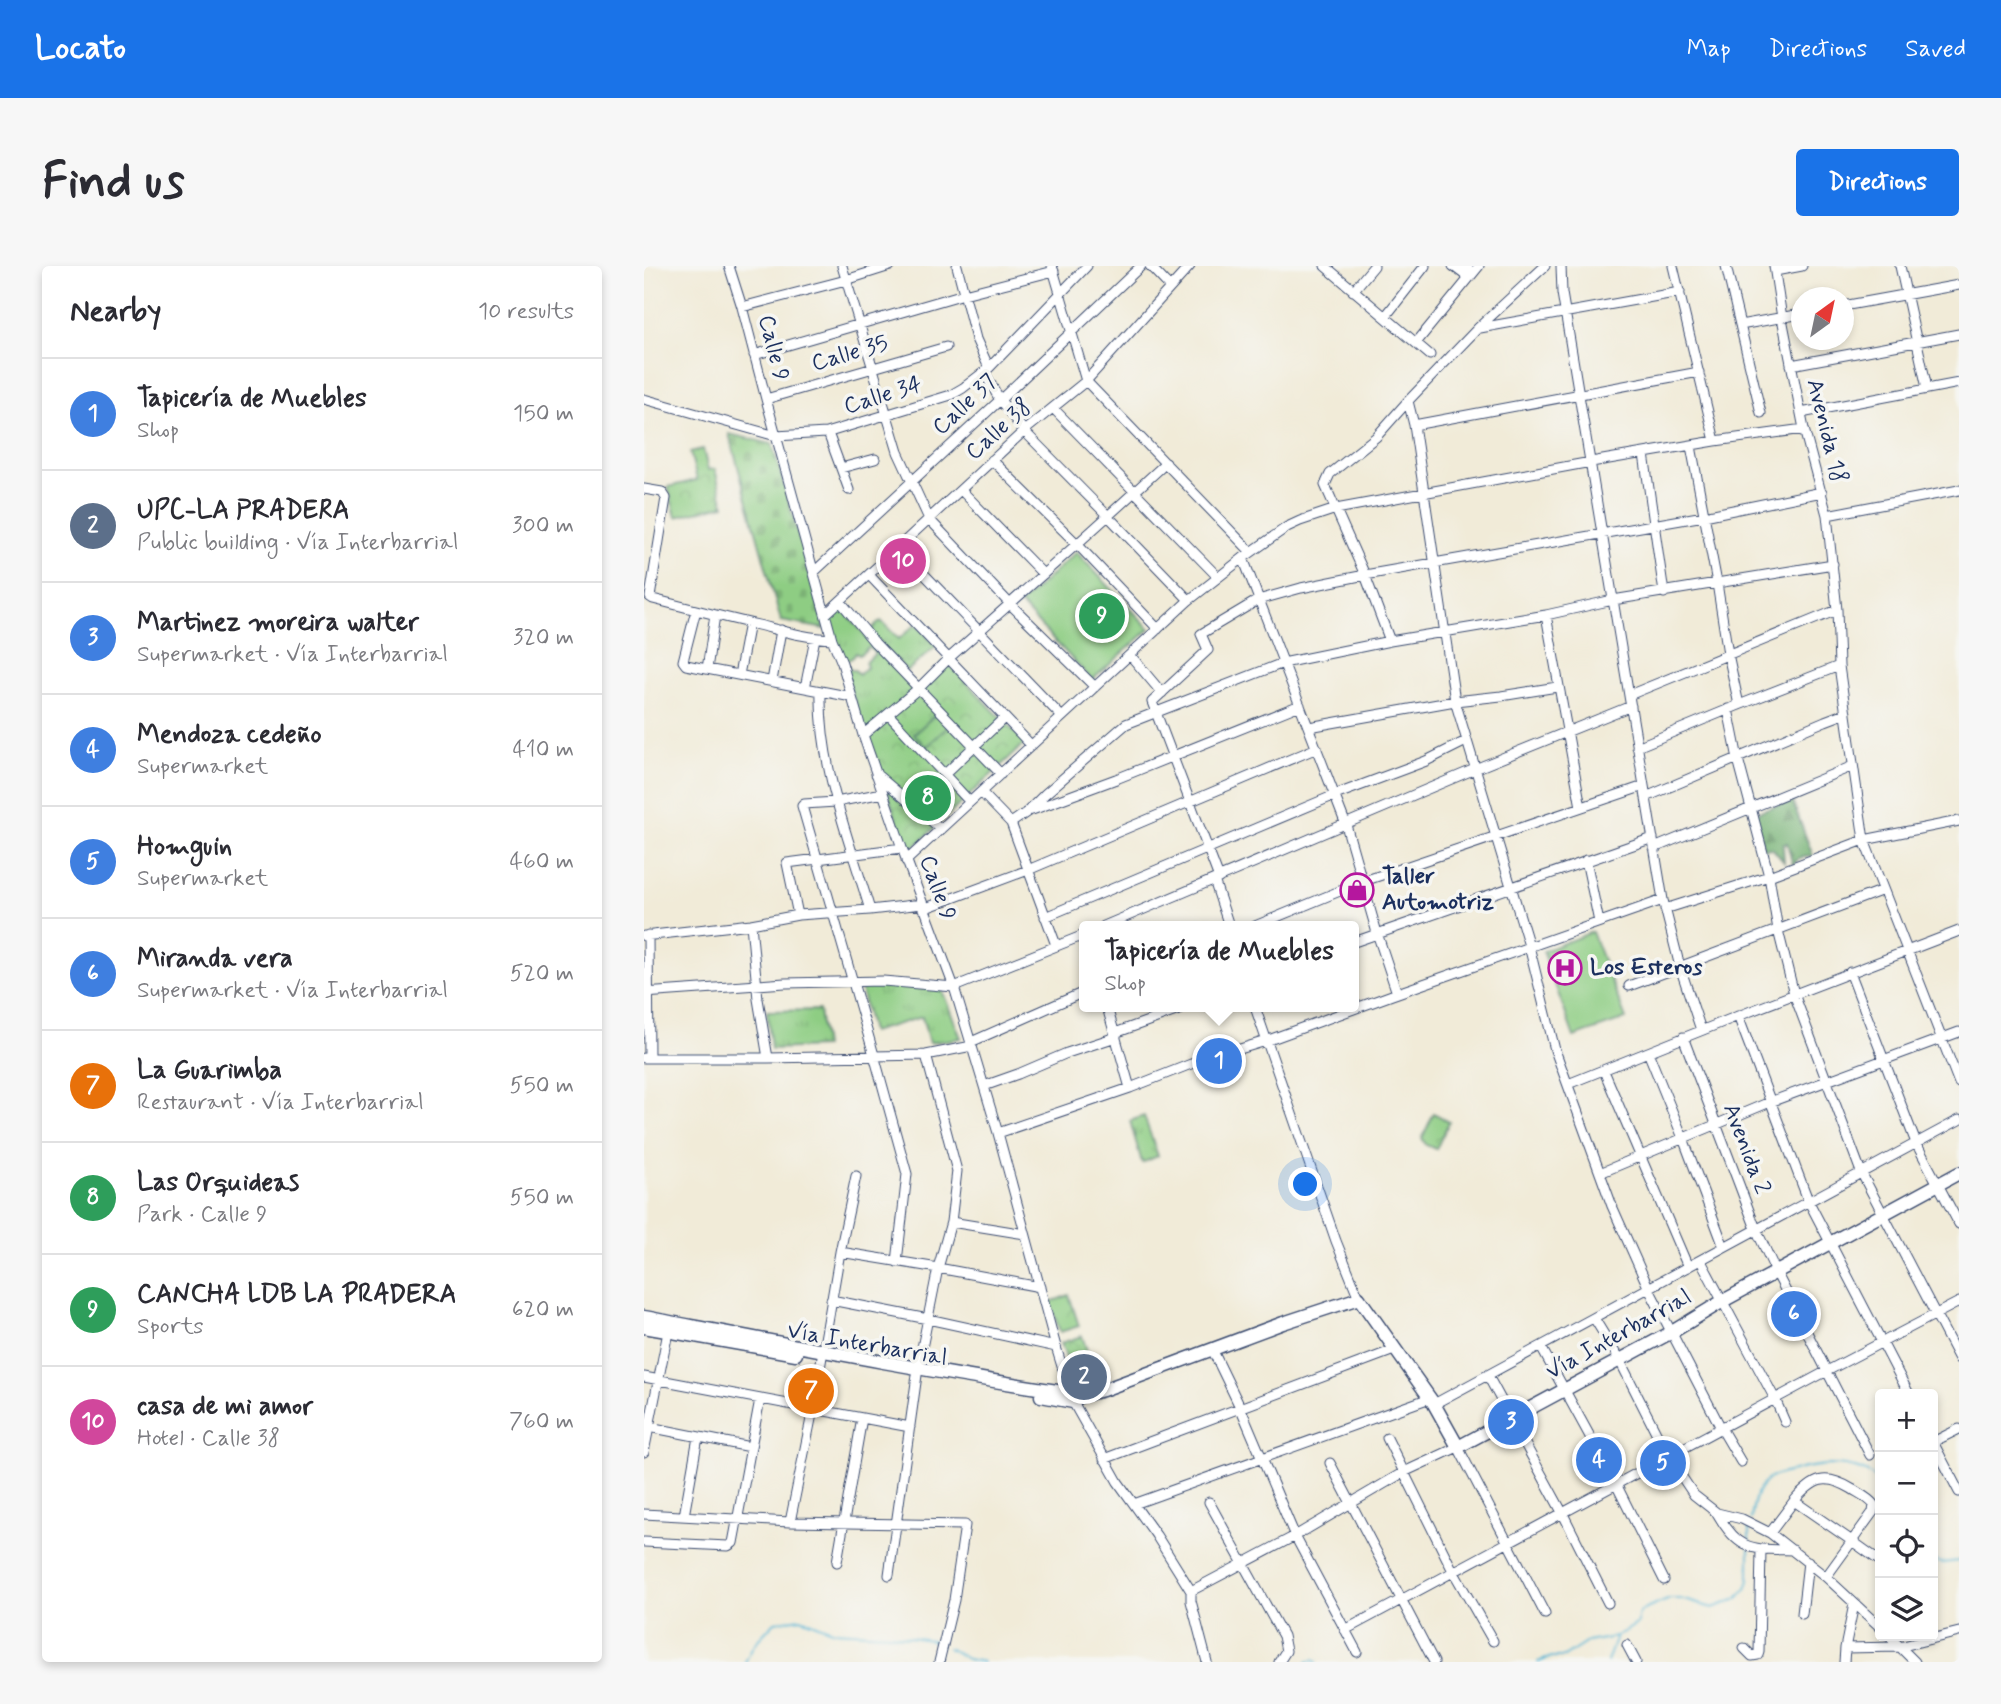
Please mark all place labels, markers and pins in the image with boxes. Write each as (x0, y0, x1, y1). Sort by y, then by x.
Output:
pin: 10 (880, 535, 926, 587)
pin: 9 (1079, 590, 1125, 642)
pin: 8 (905, 772, 951, 824)
place label: Taller Automotriz (1382, 862, 1495, 918)
shop icon: Taller Automotriz (1338, 871, 1376, 909)
hospital icon: Los Esteros (1546, 949, 1584, 987)
place label: Los Esteros (1590, 953, 1703, 983)
pin: 1 (1196, 1035, 1242, 1087)
pin: 6 (1771, 1288, 1817, 1340)
pin: 2 (1061, 1351, 1107, 1403)
pin: 7 (788, 1365, 834, 1417)
pin: 3 (1488, 1396, 1534, 1448)
pin: 4 (1576, 1434, 1622, 1486)
pin: 5 (1640, 1437, 1686, 1489)

